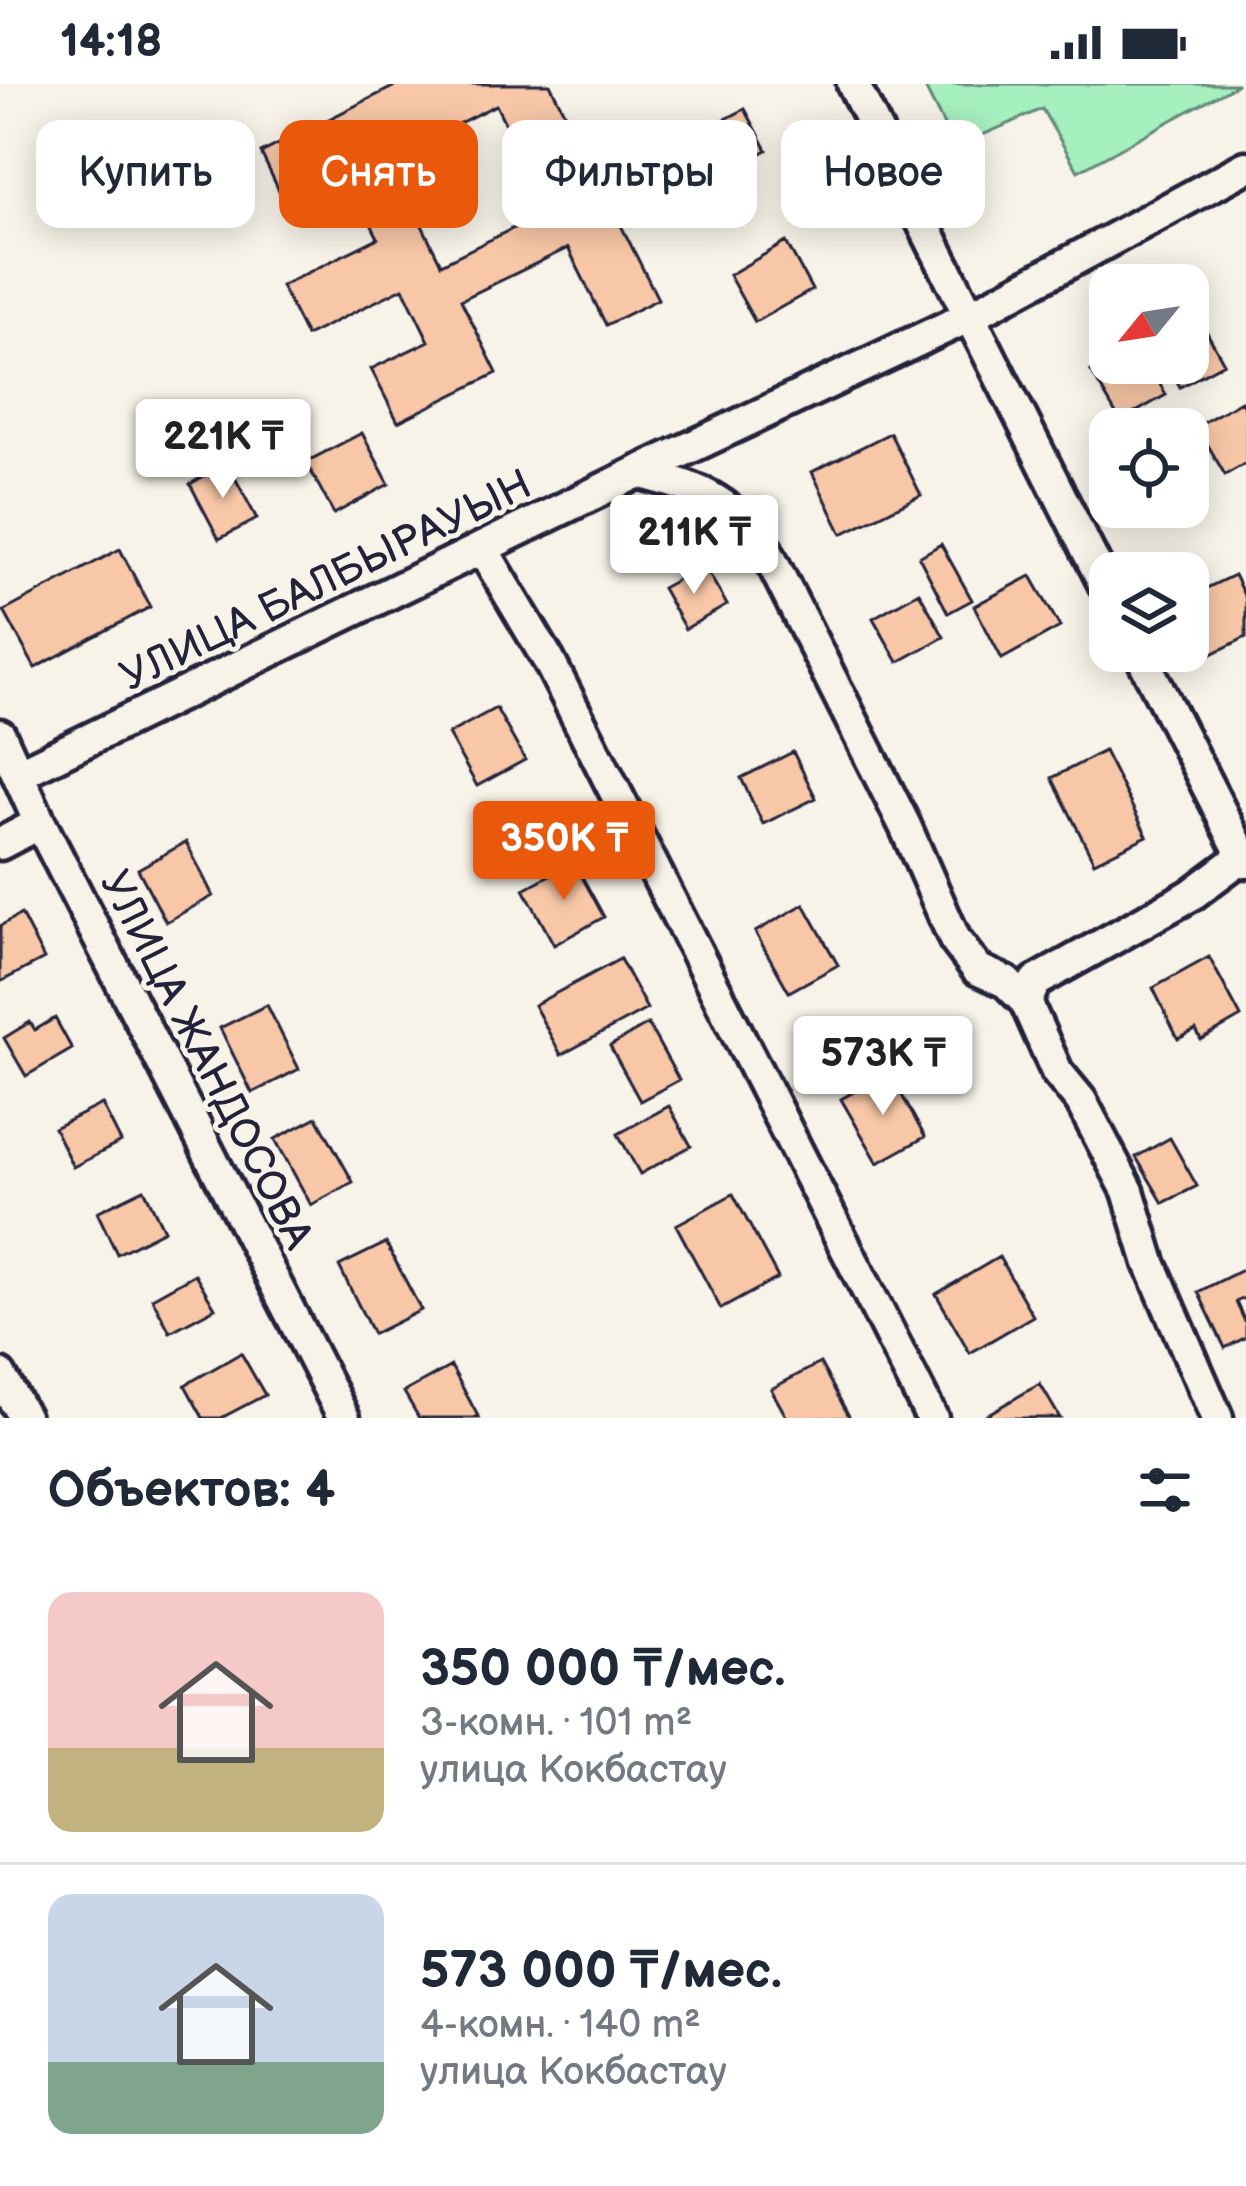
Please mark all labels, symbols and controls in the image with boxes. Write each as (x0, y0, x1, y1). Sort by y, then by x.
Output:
text: 14:18 (60, 15, 162, 70)
chip: Купить (36, 120, 255, 228)
chip: Снять (279, 120, 478, 228)
chip: Фильтры (502, 120, 757, 228)
chip: Новое (781, 120, 985, 228)
north arrow (1089, 264, 1209, 384)
map controls (1089, 264, 1209, 672)
pin: 221K ₸ (125, 399, 321, 501)
button: locate (1089, 408, 1209, 528)
text: 221K ₸ (163, 414, 283, 461)
street label: УЛИЦА БАЛБЫРАУЫН (112, 460, 540, 703)
pin: 211K ₸ (596, 495, 792, 597)
text: 211K ₸ (637, 510, 751, 557)
button: layers (1089, 552, 1209, 672)
pin: 350K ₸ (466, 801, 662, 903)
text: 350K ₸ (500, 816, 628, 863)
street label: УЛИЦА ЖАНДОСОВА (88, 862, 324, 1258)
pin: 573K ₸ (785, 1016, 981, 1118)
text: 573K ₸ (820, 1031, 946, 1078)
icon: filters (1132, 1457, 1198, 1523)
text: Объектов: 4 (48, 1460, 335, 1521)
text: 350 000 ₸/мес. (420, 1639, 786, 1700)
icon: home (144, 1640, 288, 1784)
text: 3-комн. · 101 m² (420, 1700, 692, 1747)
text: улица Кокбастау (420, 1747, 727, 1794)
text: 573 000 ₸/мес. (420, 1941, 782, 2002)
icon: home (144, 1942, 288, 2086)
text: 4-комн. · 140 m² (420, 2002, 701, 2049)
text: улица Кокбастау (420, 2049, 727, 2096)

